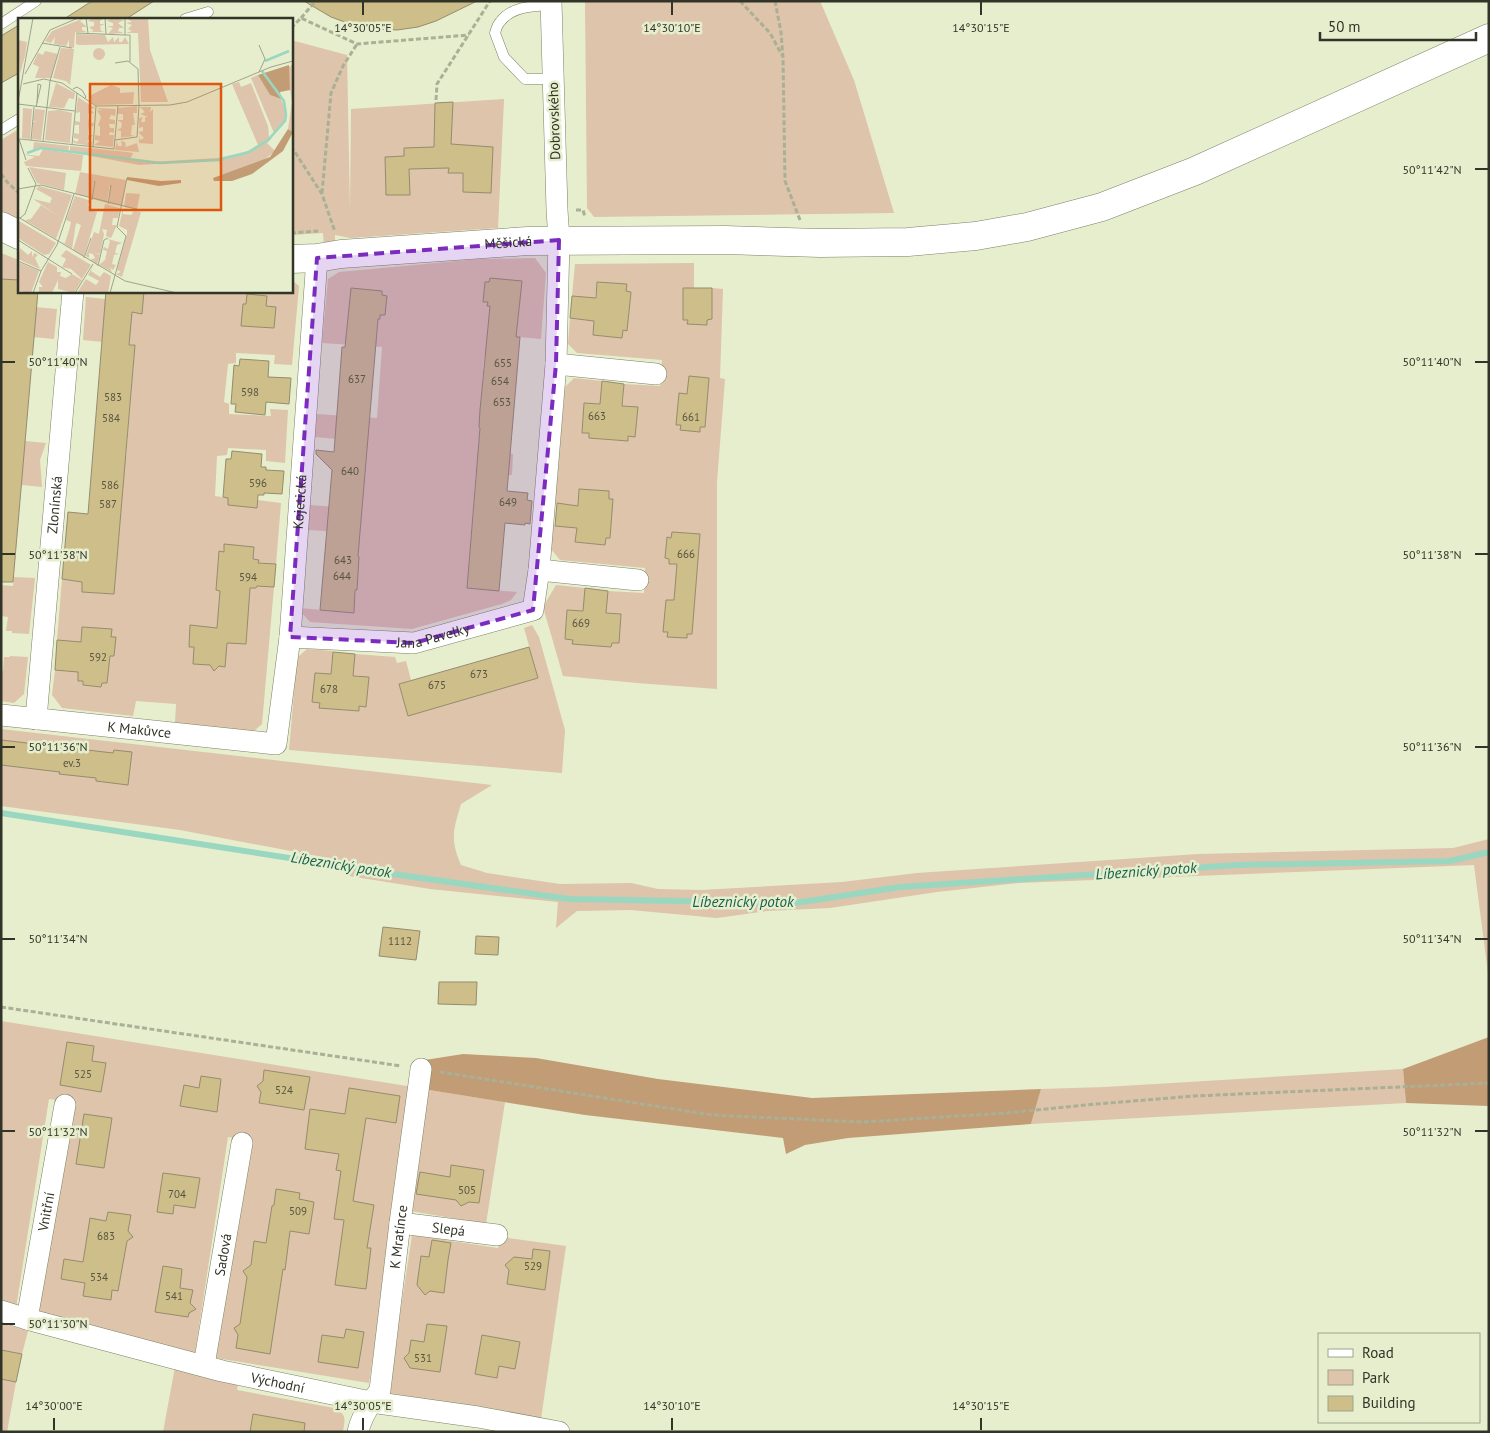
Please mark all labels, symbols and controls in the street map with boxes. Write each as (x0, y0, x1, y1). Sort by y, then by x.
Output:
scale bar (1320, 10, 1476, 42)
text: 50 m (1328, 17, 1361, 36)
inset map (18, 18, 292, 292)
text: 14°30'05"E (334, 20, 392, 35)
text: 14°30'10"E (643, 20, 701, 35)
text: 14°30'15"E (952, 20, 1010, 35)
street label: Dobrovského (544, 82, 564, 160)
text: 50°11'42"N (1402, 162, 1462, 177)
street label: Měšická (484, 232, 532, 253)
text: 50°11'40"N (28, 354, 88, 369)
text: 50°11'40"N (1402, 354, 1462, 369)
house number: 655 (494, 356, 512, 370)
house number: 637 (348, 372, 366, 386)
house number: 654 (491, 374, 509, 388)
house number: 598 (241, 385, 259, 399)
house number: 583 (104, 390, 122, 404)
house number: 653 (493, 395, 511, 409)
house number: 663 (588, 409, 606, 423)
house number: 661 (682, 410, 700, 424)
house number: 584 (102, 411, 120, 425)
house number: 640 (341, 464, 359, 478)
street label: Kojetická (289, 474, 311, 530)
street label: Zlonínská (43, 475, 66, 534)
house number: 596 (249, 476, 267, 490)
house number: 586 (101, 478, 119, 492)
house number: 649 (499, 495, 517, 509)
house number: 587 (99, 497, 117, 511)
text: 50°11'38"N (28, 547, 88, 562)
house number: 666 (677, 547, 695, 561)
text: 50°11'38"N (1402, 547, 1462, 562)
house number: 643 (334, 553, 352, 567)
house number: 644 (333, 569, 351, 583)
house number: 594 (239, 570, 257, 584)
house number: 669 (572, 616, 590, 630)
street label: Jana Pavelky (395, 619, 472, 652)
house number: 592 (89, 650, 107, 664)
house number: 673 (470, 667, 488, 681)
house number: 675 (428, 678, 446, 692)
house number: 678 (320, 682, 338, 696)
street label: K Makůvce (107, 717, 172, 742)
text: 50°11'36"N (28, 739, 88, 754)
text: 50°11'36"N (1402, 739, 1462, 754)
house number: ev.3 (63, 756, 81, 770)
water label: Líbeznický potok (290, 847, 394, 882)
water label: Líbeznický potok (1095, 857, 1198, 884)
water label: Líbeznický potok (692, 892, 795, 911)
text: 50°11'34"N (28, 931, 88, 946)
text: 50°11'34"N (1402, 931, 1462, 946)
house number: 1112 (388, 934, 412, 948)
house number: 525 (74, 1067, 92, 1081)
house number: 524 (275, 1083, 293, 1097)
text: 50°11'32"N (28, 1124, 88, 1139)
text: 50°11'32"N (1402, 1124, 1462, 1139)
house number: 505 (458, 1183, 476, 1197)
house number: 704 (168, 1187, 186, 1201)
street label: Vnitřní (34, 1190, 58, 1234)
house number: 509 (289, 1204, 307, 1218)
street label: K Mratínce (386, 1204, 411, 1270)
street label: Slepá (431, 1218, 466, 1240)
house number: 683 (97, 1229, 115, 1243)
street label: Sadová (210, 1232, 235, 1277)
house number: 529 (524, 1259, 542, 1273)
house number: 534 (90, 1270, 108, 1284)
house number: 541 (165, 1289, 183, 1303)
text: 50°11'30"N (28, 1316, 88, 1331)
legend (1318, 1333, 1480, 1423)
text: Road (1362, 1343, 1394, 1362)
house number: 531 (414, 1351, 432, 1365)
street label: Východní (248, 1368, 307, 1397)
text: Park (1362, 1368, 1390, 1387)
text: Building (1362, 1393, 1416, 1412)
text: 14°30'00"E (25, 1398, 83, 1413)
text: 14°30'05"E (334, 1398, 392, 1413)
text: 14°30'10"E (643, 1398, 701, 1413)
text: 14°30'15"E (952, 1398, 1010, 1413)

